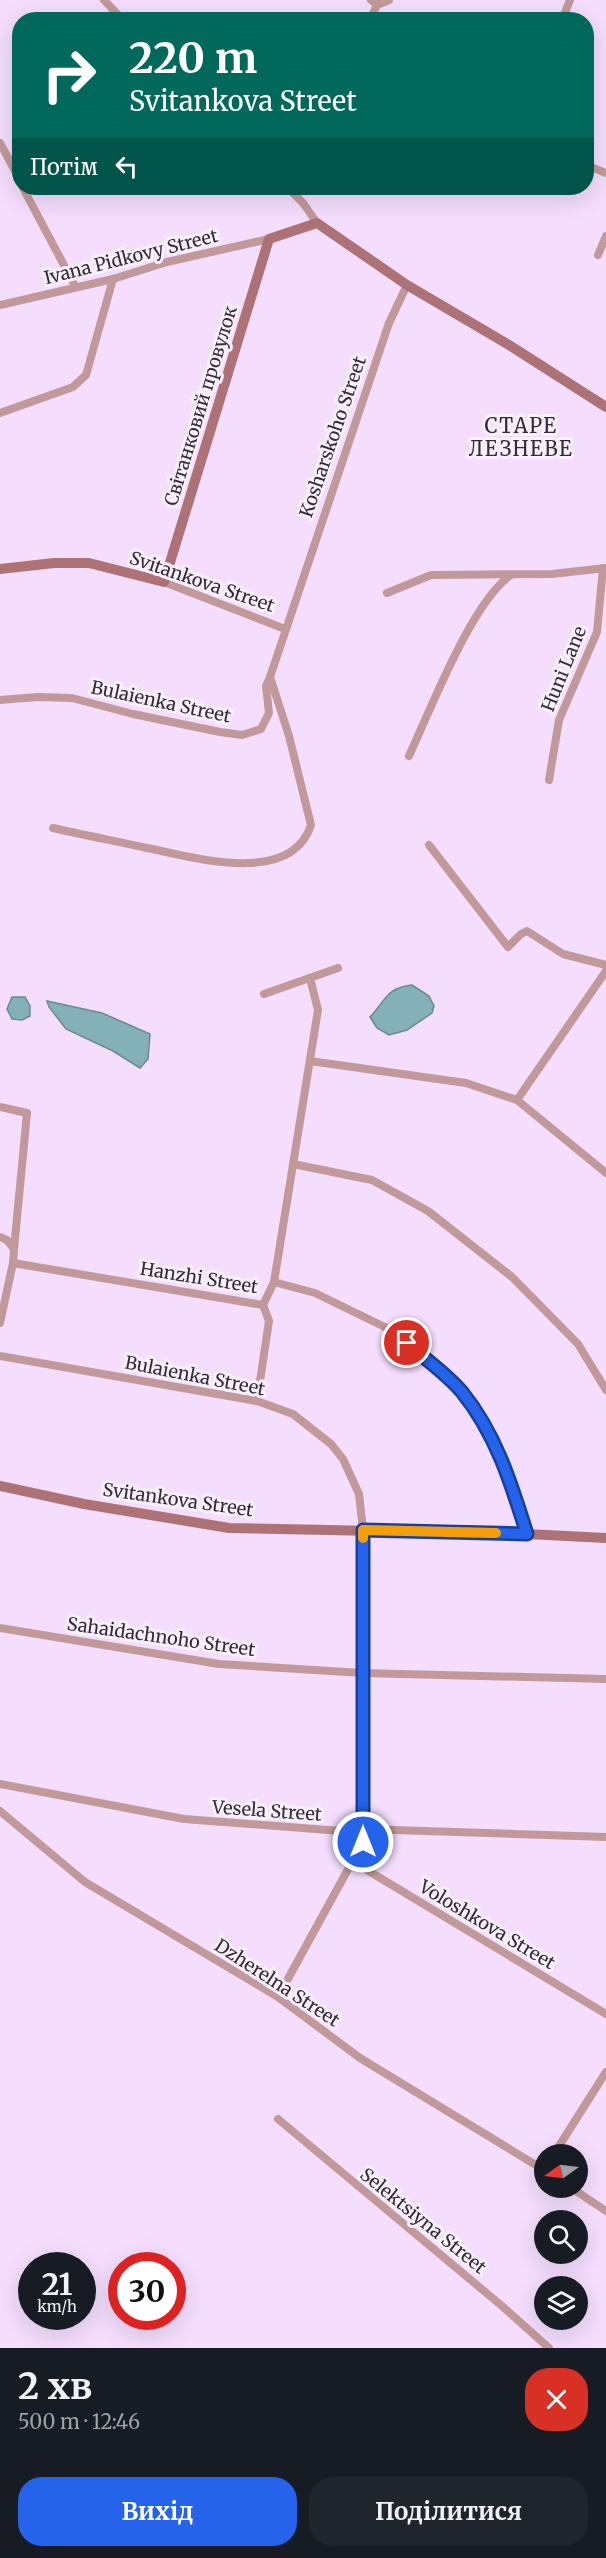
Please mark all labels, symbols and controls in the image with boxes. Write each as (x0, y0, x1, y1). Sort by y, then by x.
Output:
text: 220 m (129, 32, 257, 84)
icon: right (30, 36, 108, 114)
text: Svitankova Street (129, 84, 357, 118)
icon: left (110, 150, 143, 183)
text: Потім (30, 153, 98, 181)
street label: Ivana Pidkovy Street (42, 224, 220, 289)
street label: Світанковий провулок (159, 303, 242, 509)
street label: Kosharskoho Street (294, 353, 371, 520)
district label: СТАРЕ ЛЕЗНЕВЕ (469, 413, 573, 461)
street label: Svitankova Street (127, 546, 278, 617)
street label: Huni Lane (536, 623, 591, 715)
street label: Bulaienka Street (89, 675, 233, 728)
street label: Hanzhi Street (138, 1257, 260, 1298)
pin (381, 1317, 432, 1368)
icon: arrive (390, 1326, 423, 1359)
street label: Bulaienka Street (123, 1351, 267, 1400)
street label: Svitankova Street (101, 1478, 255, 1521)
street label: Sahaidachnoho Street (66, 1612, 257, 1661)
street label: Vesela Street (211, 1795, 323, 1826)
position arrow (331, 1810, 395, 1874)
street label: Voloshkova Street (414, 1874, 559, 1974)
street label: Dzherelna Street (210, 1934, 344, 2032)
north arrow (534, 2144, 588, 2198)
map controls (534, 2144, 588, 2330)
street label: Selektsiyna Street (356, 2163, 491, 2279)
button: search (534, 2210, 588, 2264)
speed limit sign: 30 (108, 2252, 186, 2330)
text: 21 (42, 2265, 72, 2303)
button: layers (534, 2276, 588, 2330)
text: km/h (37, 2297, 77, 2316)
text: 2 хв (18, 2364, 92, 2409)
button: close (525, 2368, 588, 2431)
text: 500 m · 12:46 (18, 2409, 140, 2434)
button: Вихід (18, 2477, 297, 2546)
button: Поділитися (309, 2477, 588, 2546)

